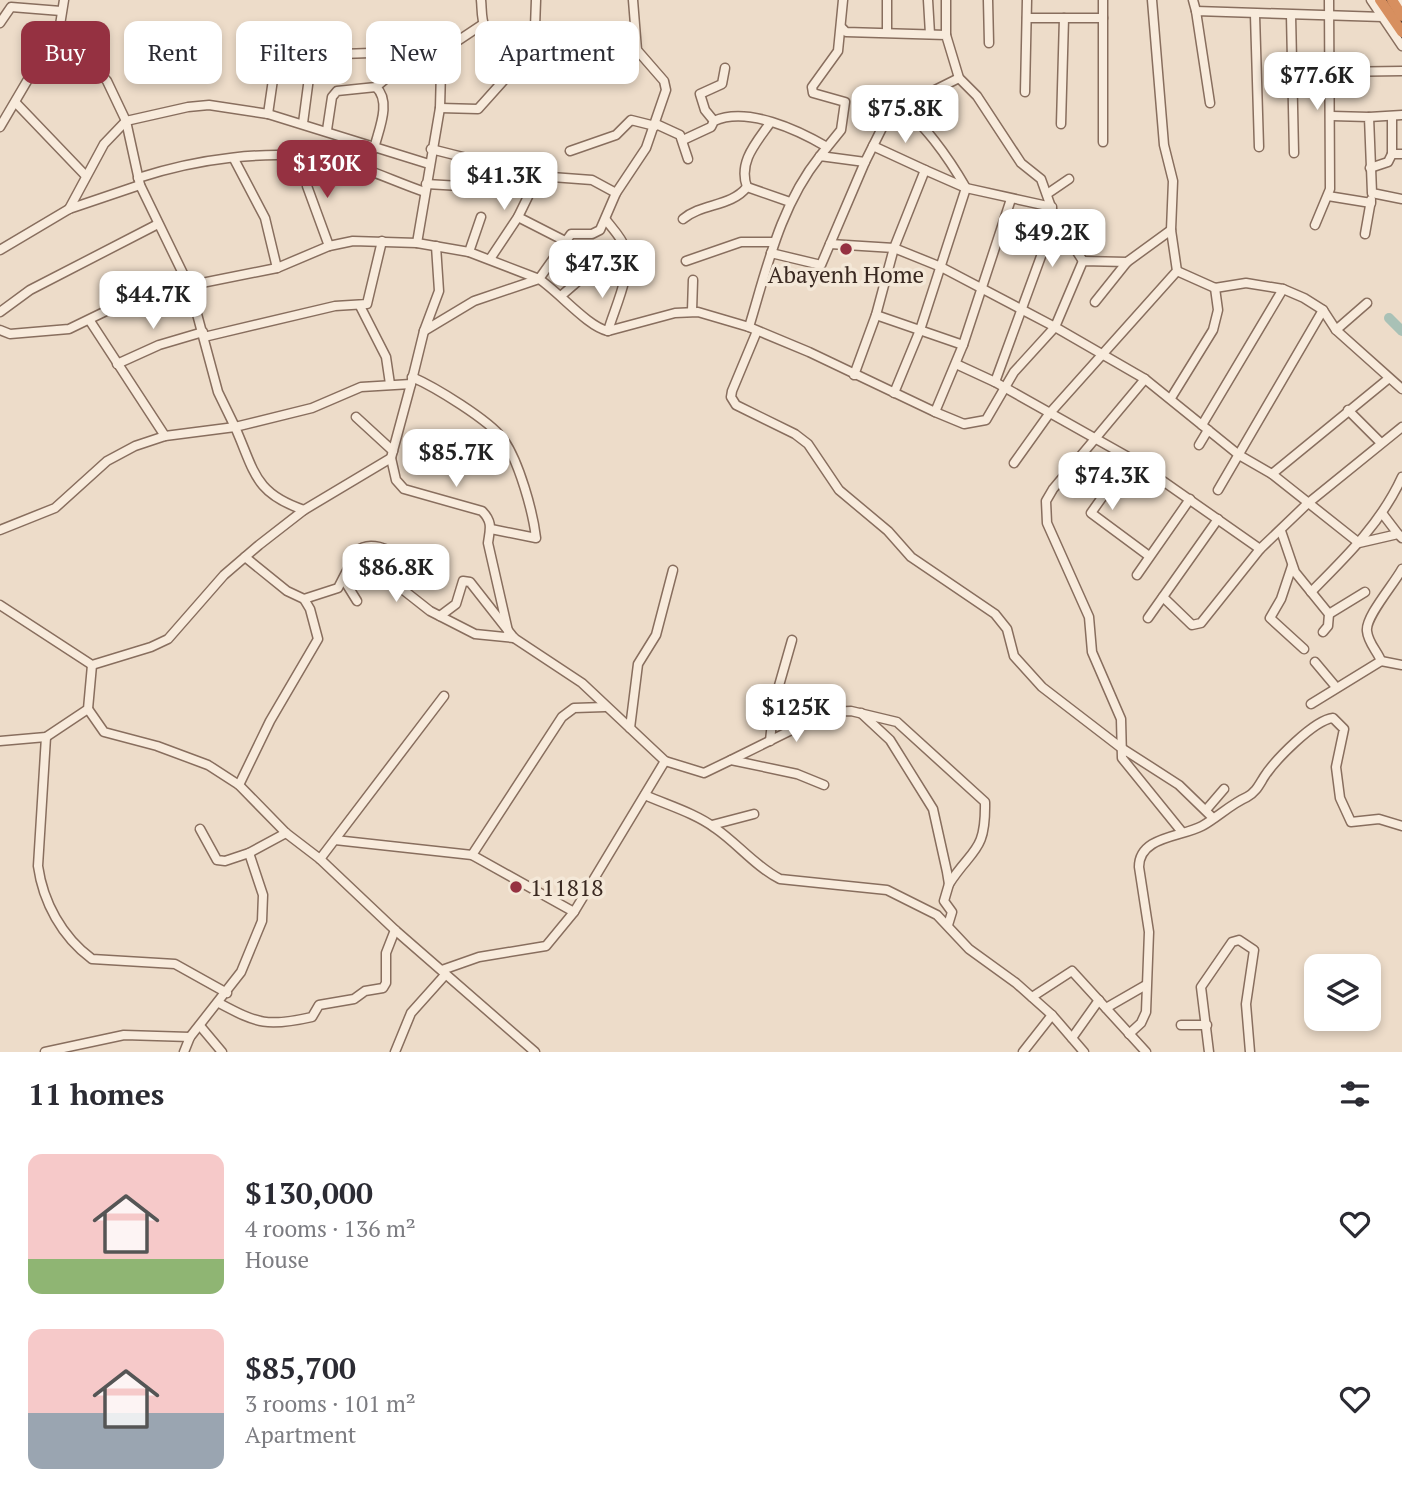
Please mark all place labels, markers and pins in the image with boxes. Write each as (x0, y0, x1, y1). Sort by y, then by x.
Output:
pin: $77.6K (1260, 52, 1374, 112)
pin: $75.8K (848, 86, 962, 145)
pin: $130K (278, 140, 376, 200)
pin: $41.3K (447, 152, 561, 212)
pin: $49.2K (995, 210, 1109, 269)
pin: $47.3K (545, 240, 659, 300)
marker: Abayenh Home (838, 241, 854, 257)
place label: Abayenh Home (768, 259, 924, 290)
pin: $44.7K (96, 272, 210, 331)
pin: $85.7K (399, 430, 513, 489)
pin: $74.3K (1055, 452, 1169, 512)
pin: $86.8K (339, 544, 453, 604)
pin: $125K (747, 684, 845, 744)
place label: 111818 (530, 872, 604, 903)
marker: 111818 (508, 879, 524, 895)

